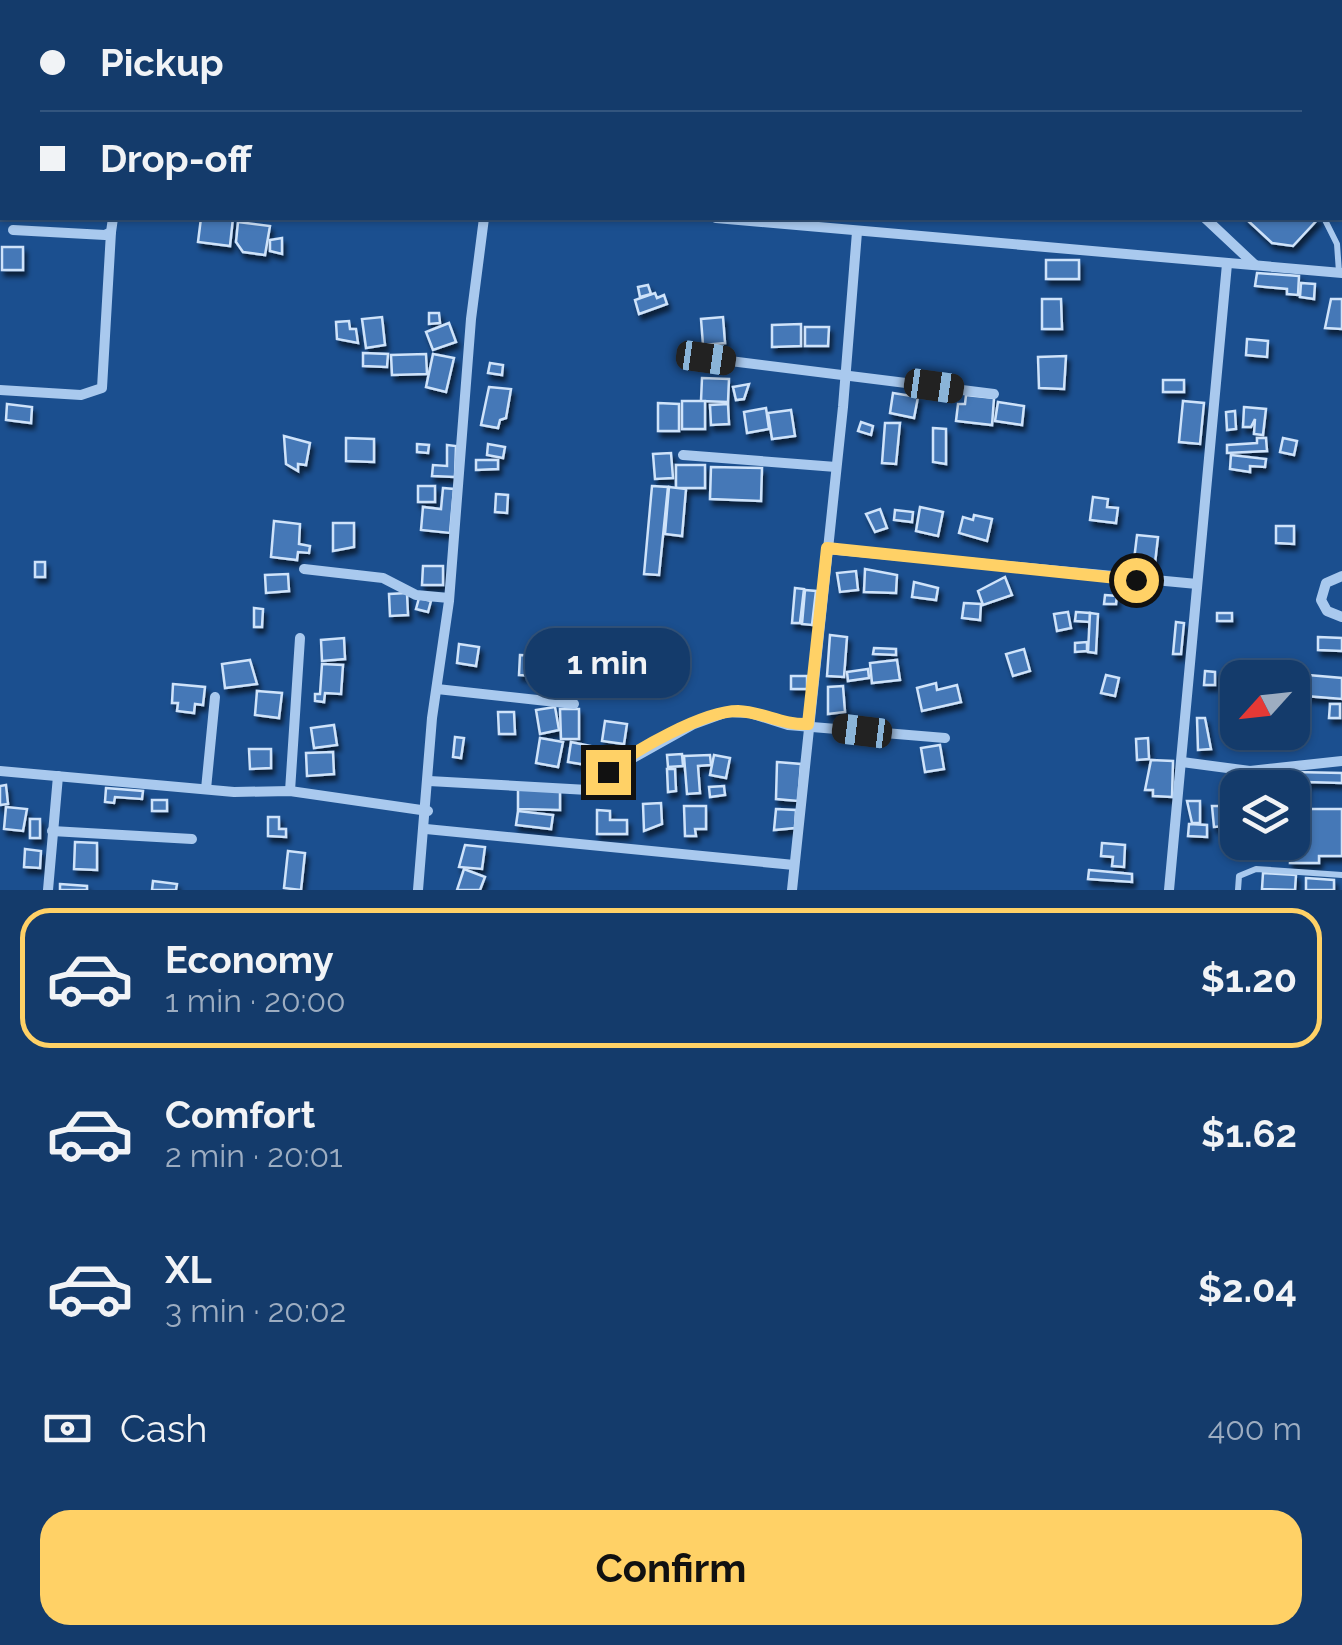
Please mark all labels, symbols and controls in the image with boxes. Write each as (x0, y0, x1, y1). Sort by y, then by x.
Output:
text: Pickup (100, 40, 224, 85)
text: Drop-off (100, 136, 252, 181)
car (674, 339, 738, 377)
car (902, 367, 966, 405)
route start (1114, 558, 1159, 603)
callout: 1 min (526, 627, 690, 697)
text: 1 min (567, 644, 648, 681)
north arrow (1220, 660, 1310, 750)
map controls (1220, 660, 1310, 860)
car (830, 712, 894, 750)
route end (586, 750, 631, 795)
button: layers (1220, 770, 1310, 860)
icon: car (45, 933, 135, 1023)
text: Economy (165, 937, 334, 982)
text: $1.20 (1201, 956, 1297, 1001)
text: 1 min · 20:00 (165, 982, 346, 1019)
icon: car (45, 1088, 135, 1178)
text: Comfort (165, 1092, 315, 1137)
text: $1.62 (1201, 1111, 1297, 1156)
text: 2 min · 20:01 (165, 1137, 343, 1174)
icon: car (45, 1243, 135, 1333)
text: XL (165, 1247, 212, 1292)
text: $2.04 (1198, 1266, 1297, 1311)
text: 3 min · 20:02 (165, 1292, 346, 1329)
icon: cash (40, 1401, 95, 1456)
text: Cash (120, 1406, 207, 1451)
text: 400 m (1208, 1410, 1302, 1447)
button: Confirm (40, 1510, 1302, 1625)

